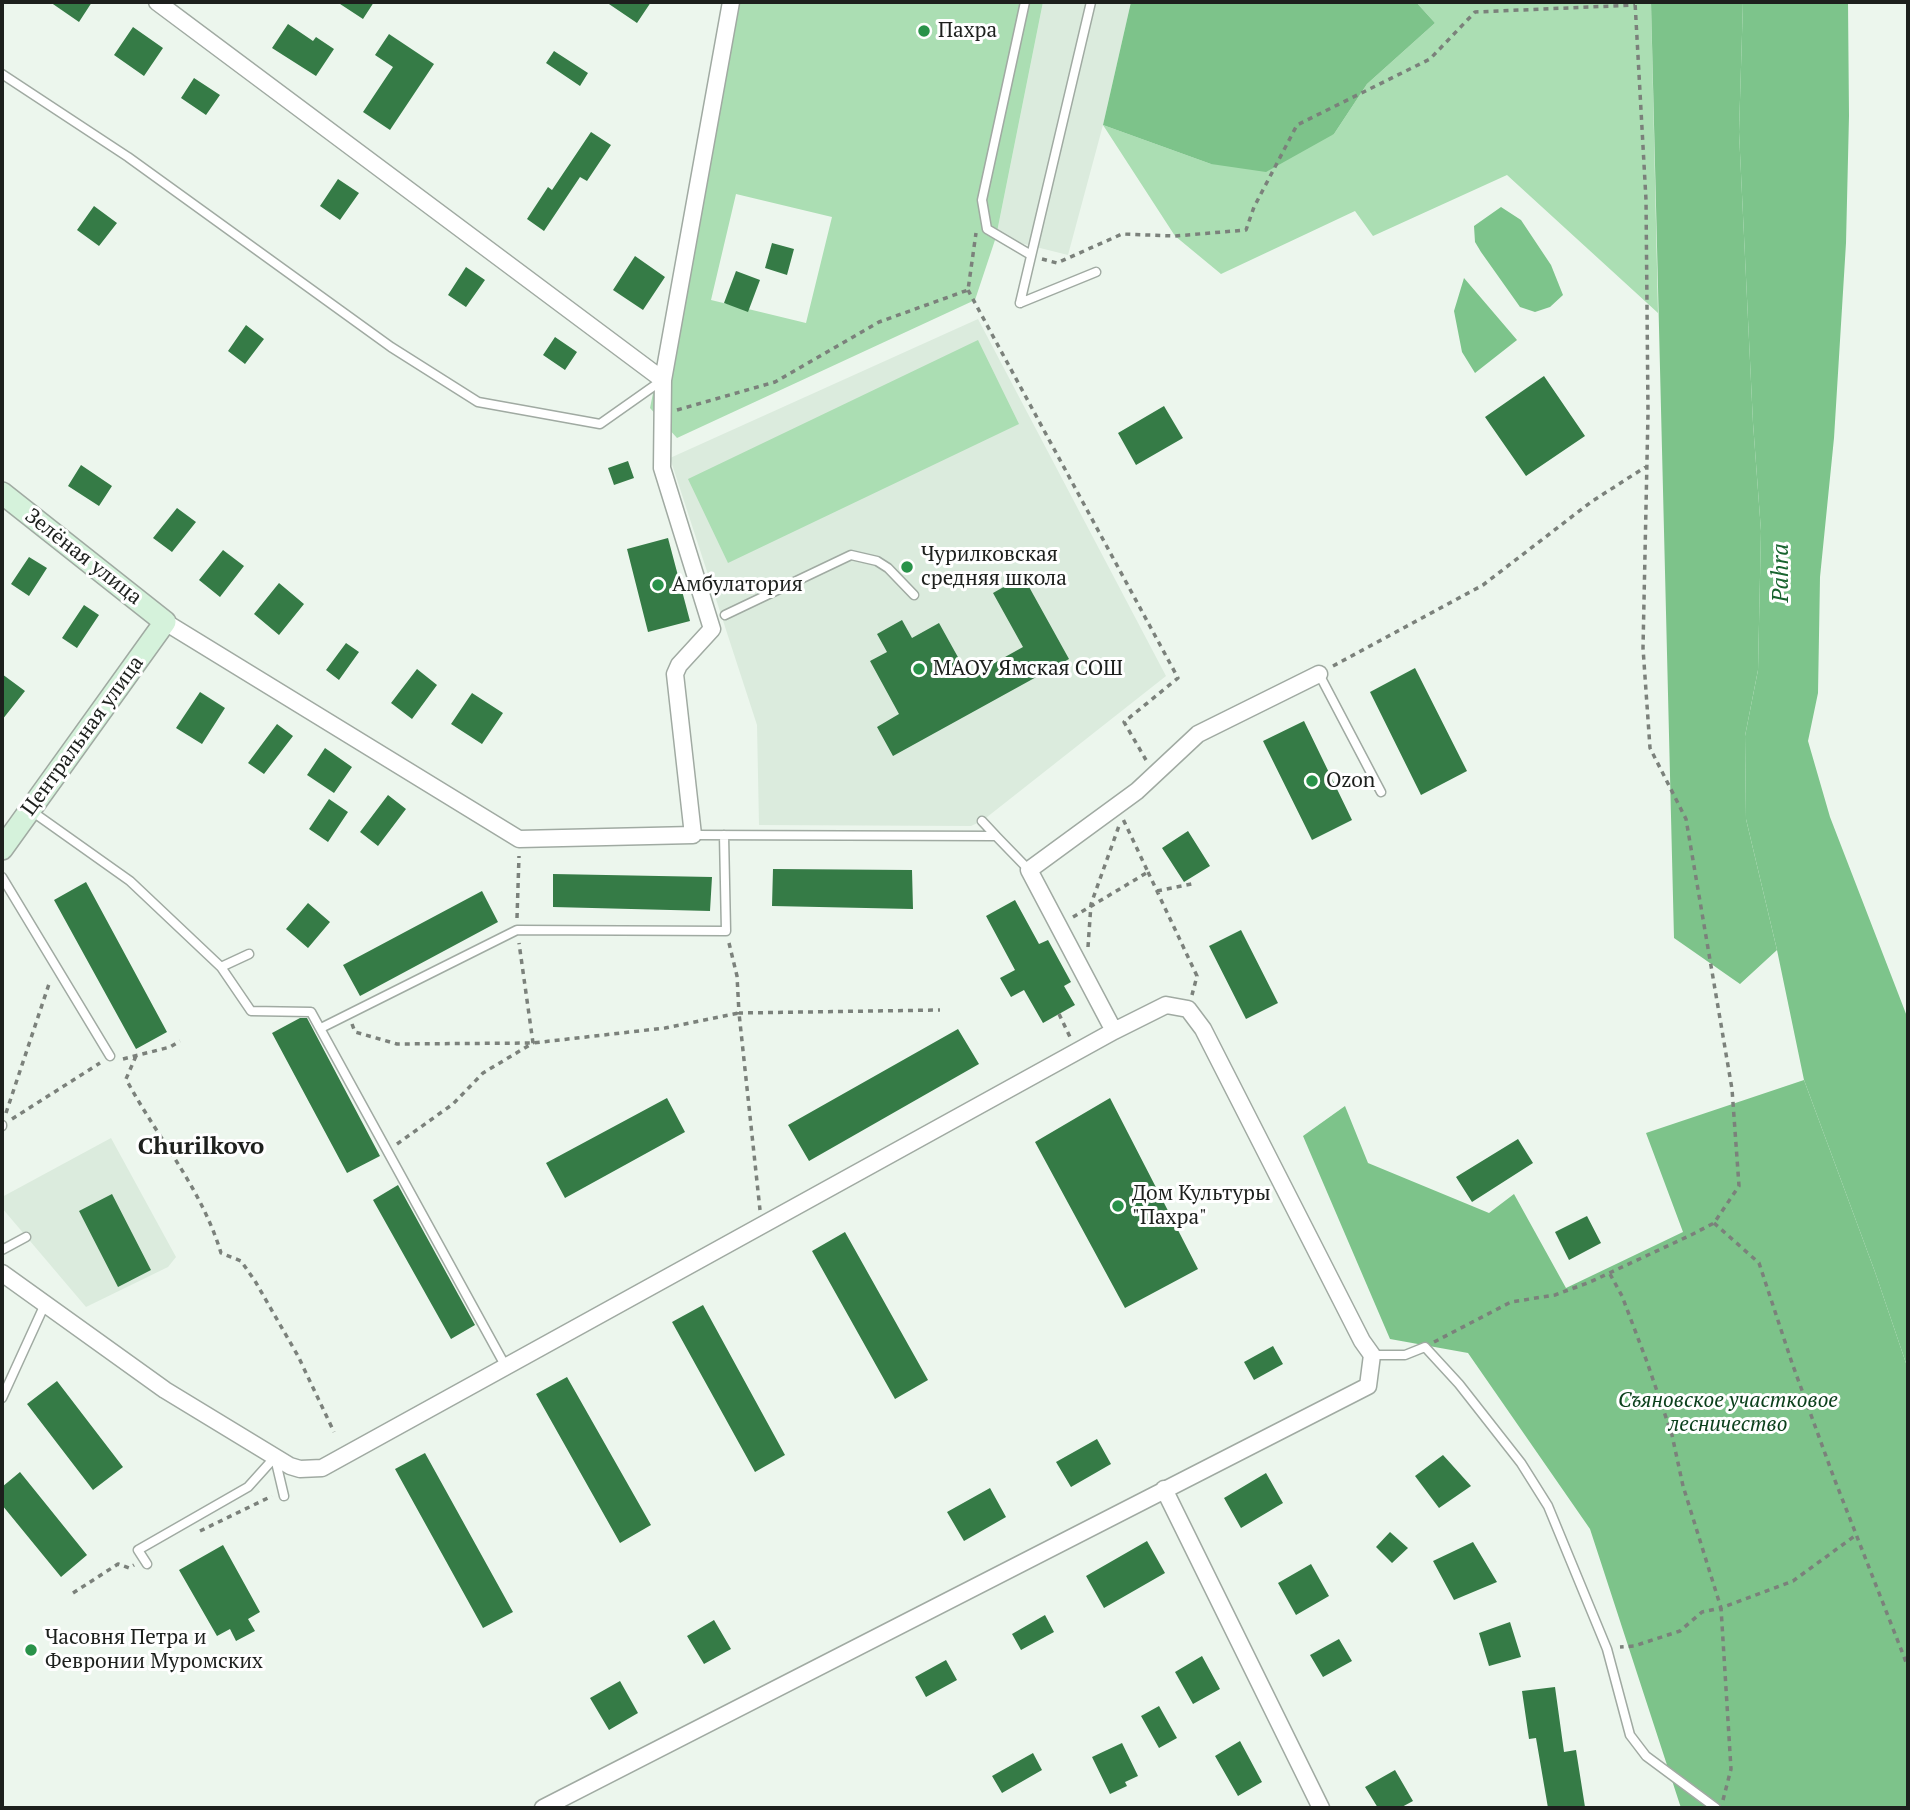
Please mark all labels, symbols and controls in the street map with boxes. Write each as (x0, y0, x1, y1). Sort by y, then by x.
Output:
place label: Пахра (938, 18, 997, 44)
marker: Пахра (916, 23, 932, 39)
street label: Зелёная улица (20, 504, 146, 610)
place label: Чурилковская средняя школа (921, 542, 1067, 592)
water label: Pahra (1767, 543, 1795, 603)
marker: Чурилковская средняя школа (899, 559, 915, 575)
place label: Амбулатория (672, 572, 803, 598)
marker: Амбулатория (650, 577, 666, 593)
street label: Центральная улица (17, 651, 149, 821)
place label: МАОУ Ямская СОШ (933, 656, 1123, 682)
marker: МАОУ Ямская СОШ (911, 661, 927, 677)
place label: Ozon (1326, 768, 1375, 794)
marker: Ozon (1304, 773, 1320, 789)
district label: Churilkovo (138, 1133, 264, 1161)
place label: Дом Культуры "Пахра" (1132, 1181, 1271, 1231)
marker: Дом Культуры "Пахра" (1110, 1198, 1126, 1214)
park label: Съяновское участковое лесничество (1618, 1388, 1838, 1438)
place label: Часовня Петра и Февронии Муромских (45, 1625, 263, 1675)
marker: Часовня Петра и Февронии Муромских (23, 1642, 39, 1658)

